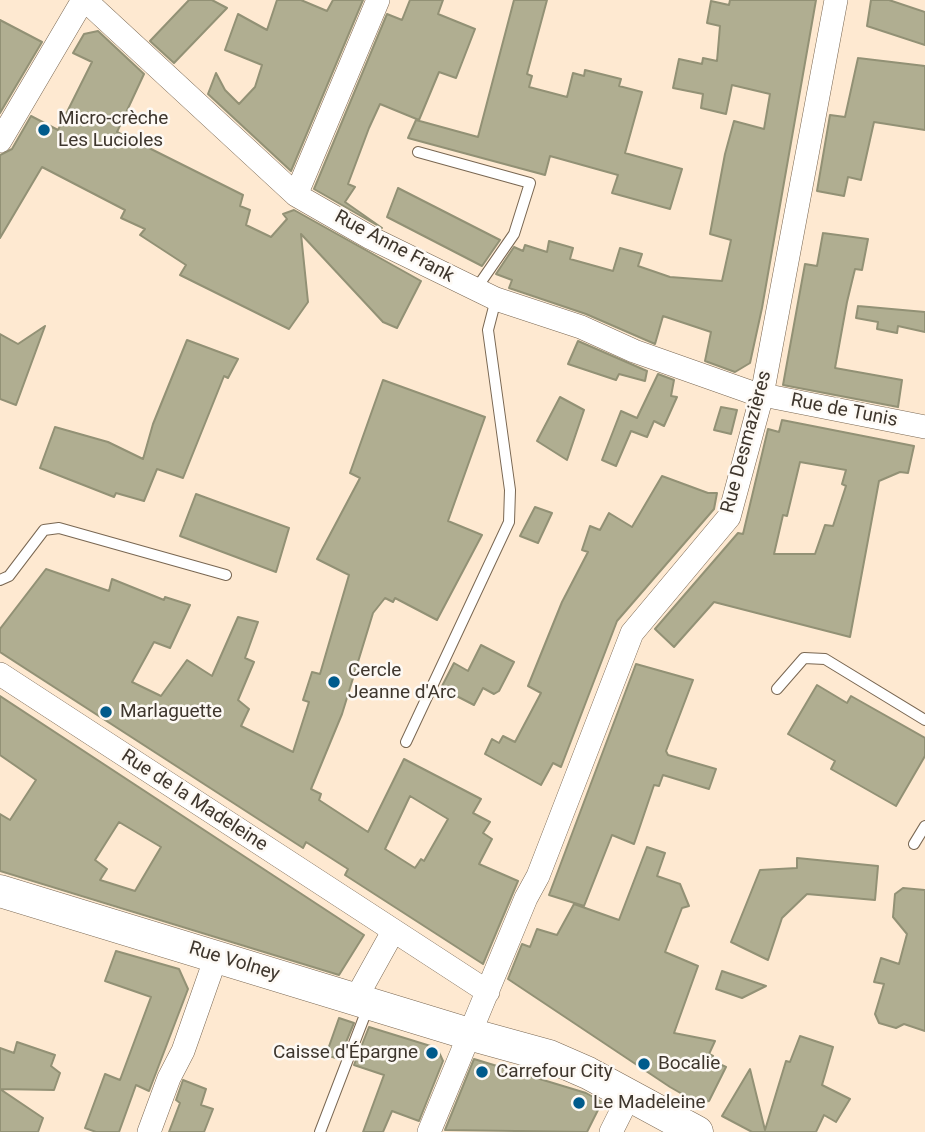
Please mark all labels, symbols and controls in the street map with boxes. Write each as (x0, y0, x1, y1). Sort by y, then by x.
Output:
place label: Micro-crèche Les Lucioles (58, 108, 168, 152)
marker: Micro-crèche Les Lucioles (36, 122, 52, 138)
street label: Rue Anne Frank (330, 206, 458, 288)
street label: Rue Desmazières (717, 368, 777, 516)
street label: Rue de Tunis (789, 389, 899, 433)
place label: Cercle Jeanne d'Arc (348, 660, 456, 704)
marker: Cercle Jeanne d'Arc (326, 674, 342, 690)
place label: Marlaguette (120, 701, 222, 723)
marker: Marlaguette (98, 704, 114, 720)
street label: Rue de la Madeleine (117, 745, 271, 857)
street label: Rue Volney (186, 937, 282, 987)
place label: Caisse d'Épargne (273, 1042, 418, 1064)
marker: Caisse d'Épargne (424, 1045, 440, 1061)
place label: Bocalie (658, 1053, 720, 1075)
marker: Bocalie (636, 1056, 652, 1072)
place label: Carrefour City (496, 1061, 613, 1083)
marker: Carrefour City (474, 1064, 490, 1080)
place label: Le Madeleine (593, 1092, 706, 1114)
marker: Le Madeleine (571, 1095, 587, 1111)

